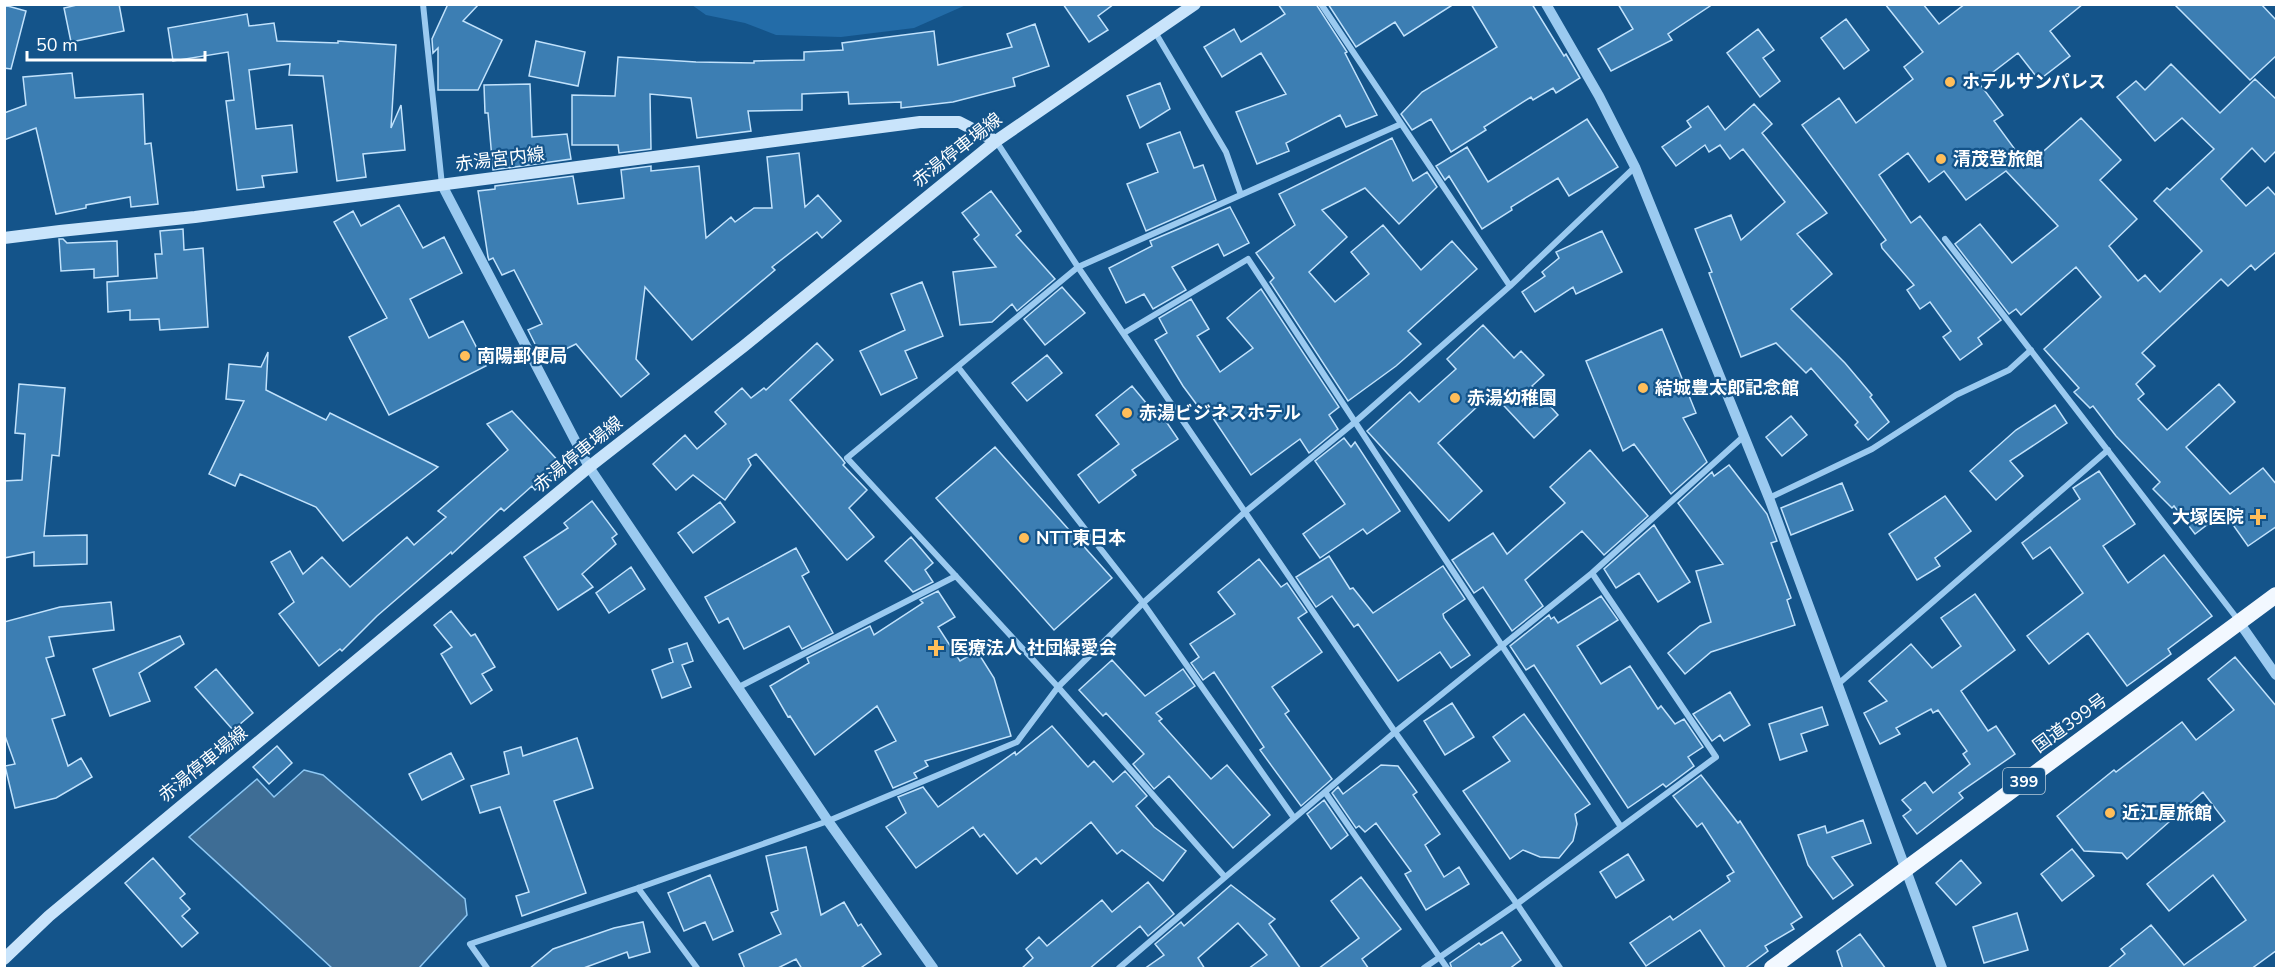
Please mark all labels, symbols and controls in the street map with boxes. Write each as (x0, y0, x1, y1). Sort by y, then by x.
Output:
scale bar (27, 24, 206, 62)
text: 50 m (36, 33, 78, 57)
place label: ホテルサンパレス (1962, 70, 2106, 94)
marker: ホテルサンパレス (1943, 75, 1957, 89)
street label: 赤湯停車場線 (907, 107, 1007, 193)
street label: 赤湯宮内線 (454, 142, 546, 176)
place label: 清茂登旅館 (1953, 147, 2043, 171)
marker: 清茂登旅館 (1934, 152, 1948, 166)
place label: 南陽郵便局 (477, 344, 567, 368)
marker: 南陽郵便局 (458, 349, 472, 363)
place label: 結城豊太郎記念館 (1655, 376, 1799, 400)
marker: 結城豊太郎記念館 (1636, 381, 1650, 395)
place label: 赤湯幼稚園 (1467, 386, 1557, 410)
marker: 赤湯幼稚園 (1448, 391, 1462, 405)
place label: 赤湯ビジネスホテル (1139, 401, 1301, 425)
marker: 赤湯ビジネスホテル (1120, 406, 1134, 420)
street label: 赤湯停車場線 (528, 411, 628, 497)
place label: 大塚医院 (2172, 505, 2244, 529)
marker: 大塚医院 (2249, 508, 2267, 526)
place label: NTT東日本 (1036, 526, 1126, 550)
marker: NTT東日本 (1017, 531, 1031, 545)
place label: 医療法人 社団緑愛会 (950, 636, 1117, 660)
marker: 医療法人 社団緑愛会 (927, 639, 945, 657)
street label: 国道399号 (2028, 688, 2112, 758)
street label: 赤湯停車場線 (153, 721, 253, 807)
road number: 399 (2003, 768, 2045, 794)
place label: 近江屋旅館 (2122, 801, 2212, 825)
marker: 近江屋旅館 (2103, 806, 2117, 820)

